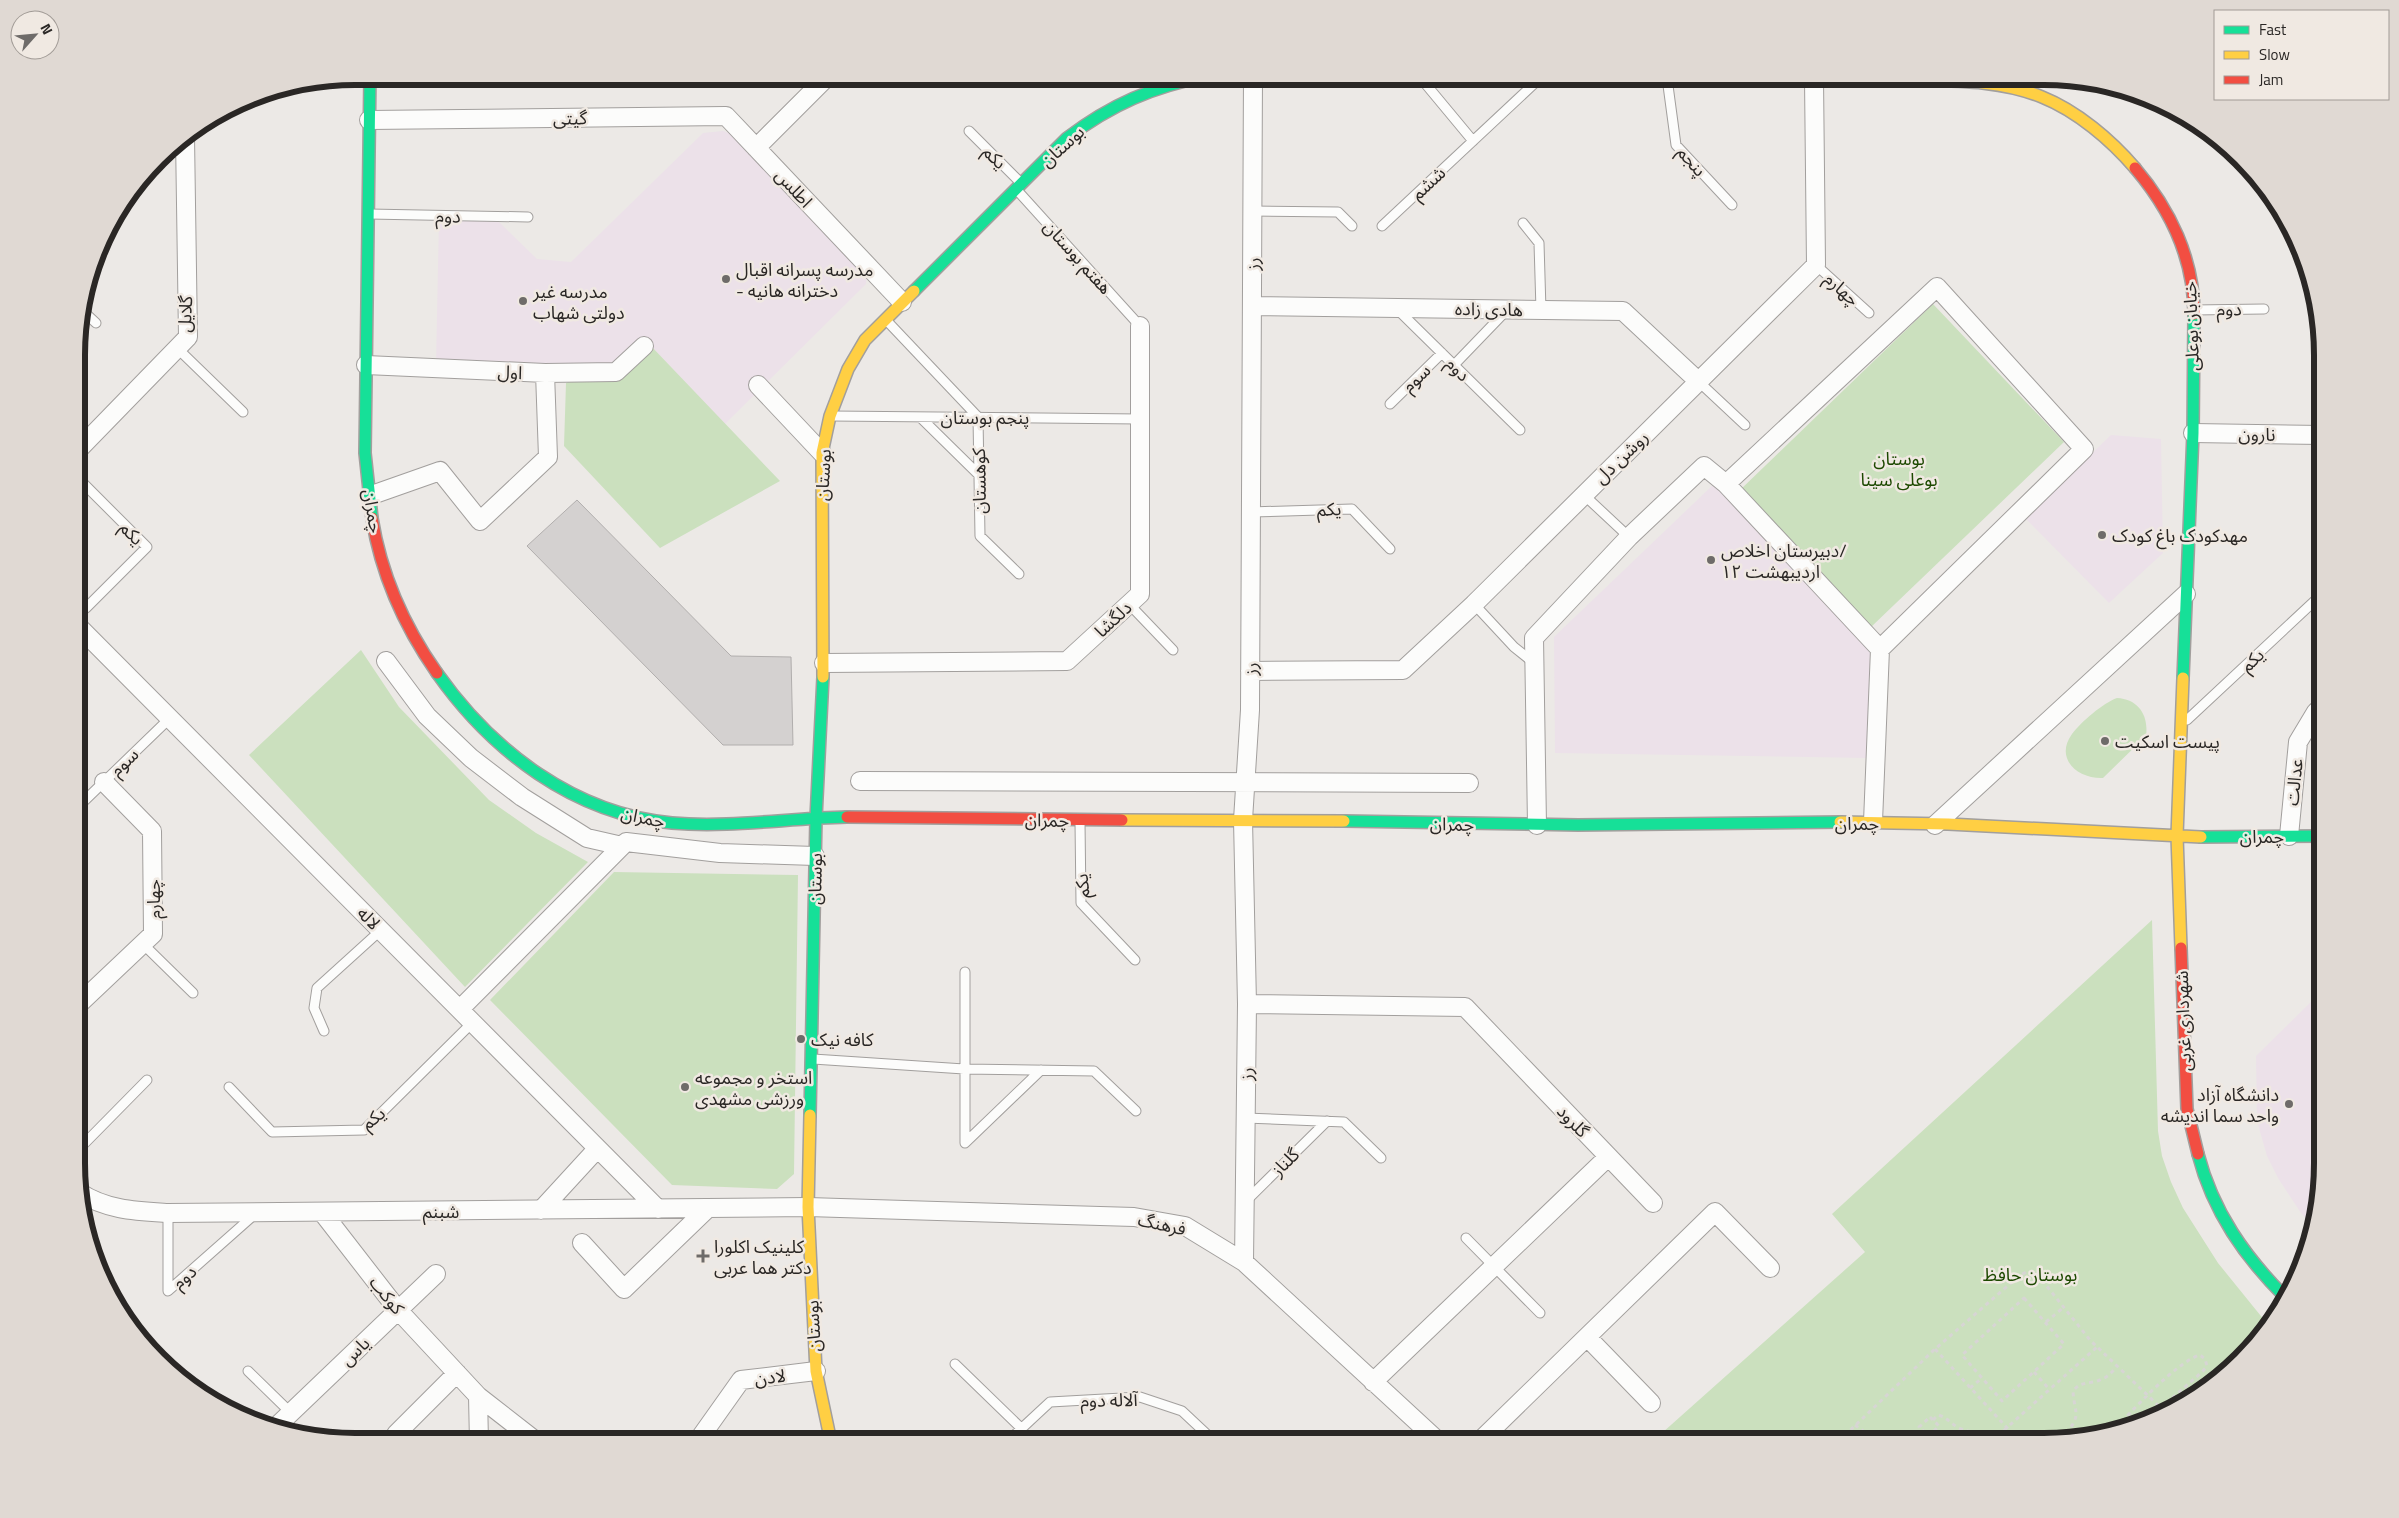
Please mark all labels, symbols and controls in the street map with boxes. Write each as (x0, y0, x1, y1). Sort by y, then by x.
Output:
north arrow (10, 10, 60, 60)
legend (2214, 10, 2389, 100)
text: Fast (2259, 18, 2287, 41)
text: N (35, 20, 59, 38)
text: Slow (2259, 43, 2290, 66)
text: Jam (2259, 68, 2283, 91)
street label: گیتی (553, 104, 588, 132)
street label: بوستان (1034, 119, 1090, 173)
street label: یکم (977, 139, 1013, 175)
street label: پنجم (1671, 140, 1713, 182)
street label: ششم (1404, 160, 1452, 206)
street label: اطلس (769, 162, 819, 214)
street label: دوم (435, 202, 461, 231)
street label: هفتم بوستان (1037, 214, 1119, 300)
place label: مدرسه پسرانه اقبال - دخترانه هانیه (736, 256, 873, 304)
street label: رز (1239, 257, 1266, 272)
street label: چهارم (1818, 266, 1866, 313)
marker: مدرسه پسرانه اقبال - دخترانه هانیه (720, 273, 732, 285)
place label: مدرسه غیر دولتی شهاب (532, 278, 625, 326)
street label: خیابان بوعلی (2176, 281, 2206, 371)
street label: گلایل (171, 294, 199, 333)
marker: مدرسه غیر دولتی شهاب (517, 295, 529, 307)
street label: هادی زاده (1455, 295, 1523, 323)
street label: دوم (2216, 295, 2242, 324)
street label: دوم (1439, 350, 1477, 388)
street label: سوم (1395, 357, 1437, 399)
street label: اول (497, 358, 523, 386)
street label: پنجم بوستان (941, 404, 1029, 431)
street label: نارون (2238, 420, 2276, 448)
street label: روشن دل (1588, 424, 1654, 490)
park label: بوستان بوعلی سینا (1860, 445, 1938, 493)
street label: کوهستان (965, 447, 993, 514)
street label: بوستان (808, 448, 838, 502)
street label: چمران (356, 487, 390, 535)
street label: یکم (1316, 495, 1342, 523)
street label: یکم (114, 515, 150, 551)
place label: مهدکودک باغ کودک (2112, 522, 2248, 550)
marker: مهدکودک باغ کودک (2096, 529, 2108, 541)
place label: دبیرستان اخلاص/ ۱۲ اردیبهشت (1721, 537, 1847, 585)
marker: دبیرستان اخلاص/ ۱۲ اردیبهشت (1705, 554, 1717, 566)
street label: دلگشا (1088, 594, 1138, 644)
street label: یکم (2234, 642, 2270, 678)
street label: رز (1237, 662, 1264, 677)
place label: پیست اسکیت (2115, 728, 2220, 755)
marker: پیست اسکیت (2099, 735, 2111, 747)
street label: سوم (103, 741, 145, 783)
street label: عدالت (2278, 757, 2310, 807)
street label: چمران (619, 799, 667, 835)
street label: چمران (1025, 806, 1069, 834)
street label: چمران (1430, 810, 1474, 838)
street label: چمران (1835, 810, 1879, 837)
street label: چمران (2240, 823, 2284, 850)
street label: بوستان (801, 853, 829, 905)
street label: یکم (1067, 873, 1097, 899)
street label: چهارم (140, 879, 168, 919)
street label: لاله (351, 900, 387, 936)
street label: شهرداری غربی (2168, 970, 2198, 1072)
place label: کافه نیک (811, 1026, 874, 1053)
marker: کافه نیک (795, 1033, 807, 1045)
place label: استخر و مجموعه ورزشی مشهدی (695, 1064, 812, 1112)
street label: رز (1232, 1067, 1260, 1082)
marker: استخر و مجموعه ورزشی مشهدی (679, 1081, 691, 1093)
place label: دانشگاه آزاد واحد سما اندیشه (2161, 1081, 2279, 1129)
street label: گلرود (1551, 1098, 1596, 1144)
marker: دانشگاه آزاد واحد سما اندیشه (2283, 1098, 2295, 1110)
street label: یکم (355, 1100, 391, 1136)
street label: گلناز (1264, 1141, 1306, 1183)
street label: شبنم (423, 1198, 459, 1225)
street label: فرهنگ (1135, 1206, 1189, 1242)
place label: کلینیک اکلورا دکتر هما عربی (714, 1233, 811, 1281)
marker: کلینیک اکلورا دکتر هما عربی (696, 1249, 710, 1263)
street label: دوم (166, 1258, 203, 1296)
park label: بوستان حافظ (1983, 1261, 2077, 1288)
street label: کوکب (363, 1270, 411, 1321)
street label: بوستان (798, 1299, 828, 1353)
street label: یاس (334, 1330, 376, 1372)
street label: لادن (753, 1362, 787, 1392)
street label: آلاله دوم (1080, 1386, 1139, 1415)

